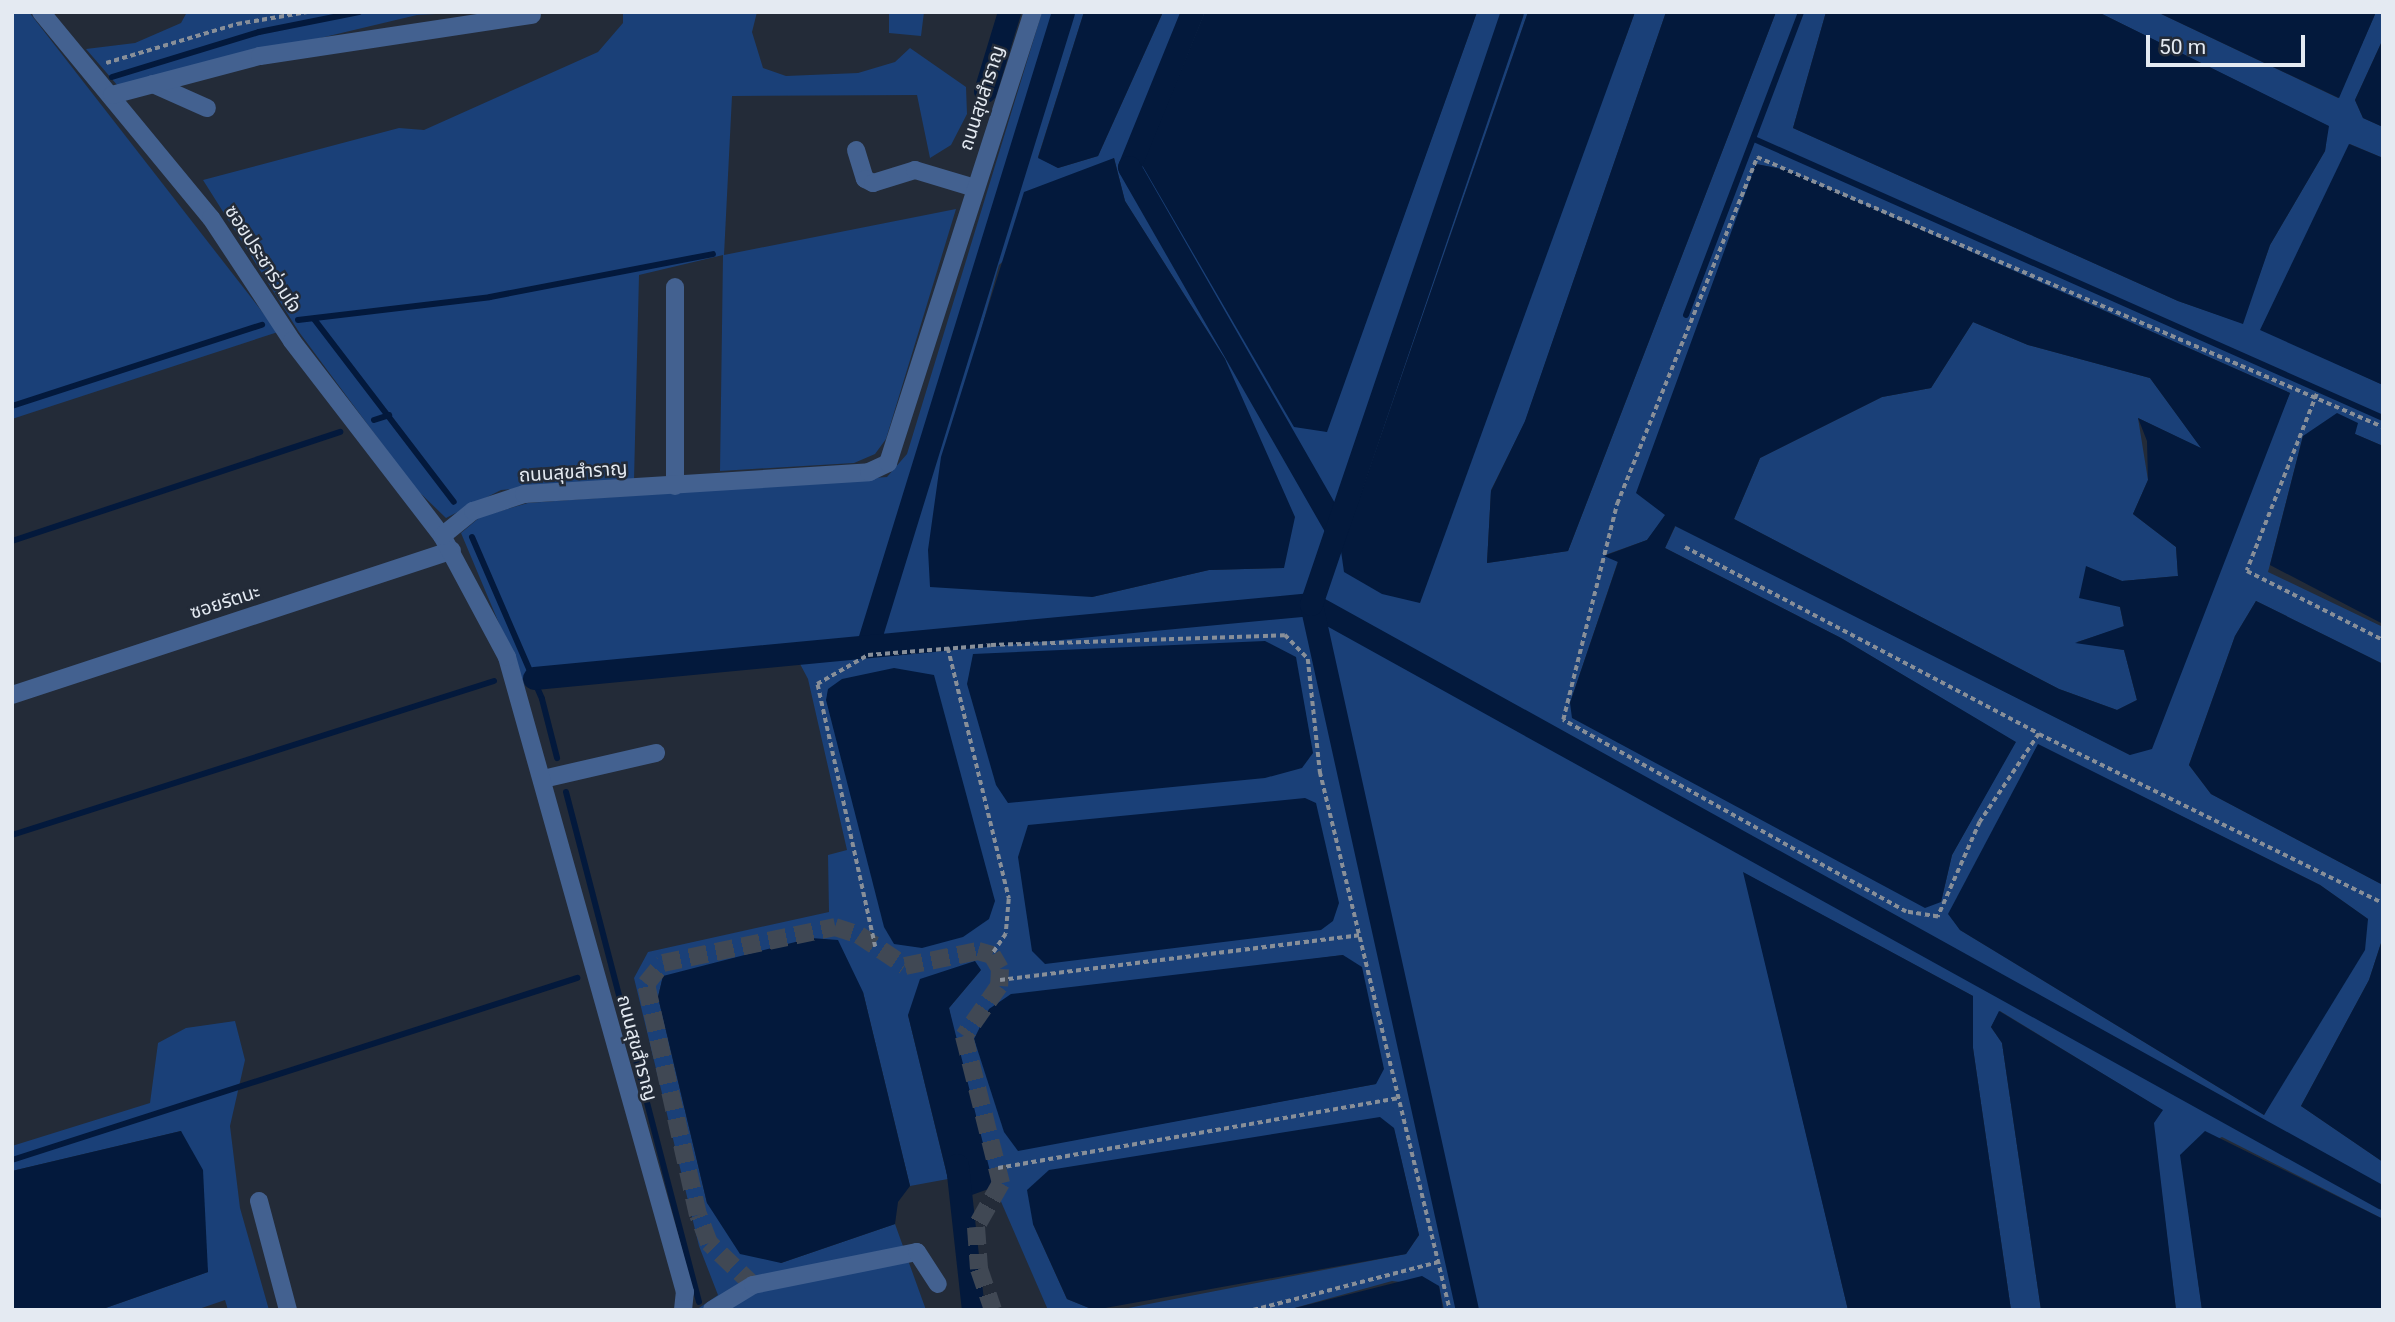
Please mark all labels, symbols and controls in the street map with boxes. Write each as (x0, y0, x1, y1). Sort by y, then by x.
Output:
scale bar (2150, 21, 2309, 65)
text: 50 m (2159, 35, 2206, 59)
street label: ถนนสุขสำราญ (954, 43, 1010, 153)
street label: ซอยประชาร่วมใจ (220, 201, 306, 317)
street label: ถนนสุขสำราญ (518, 457, 628, 487)
street label: ซอยรัตนะ (187, 580, 263, 624)
street label: ถนนสุขสำราญ (612, 992, 662, 1104)

